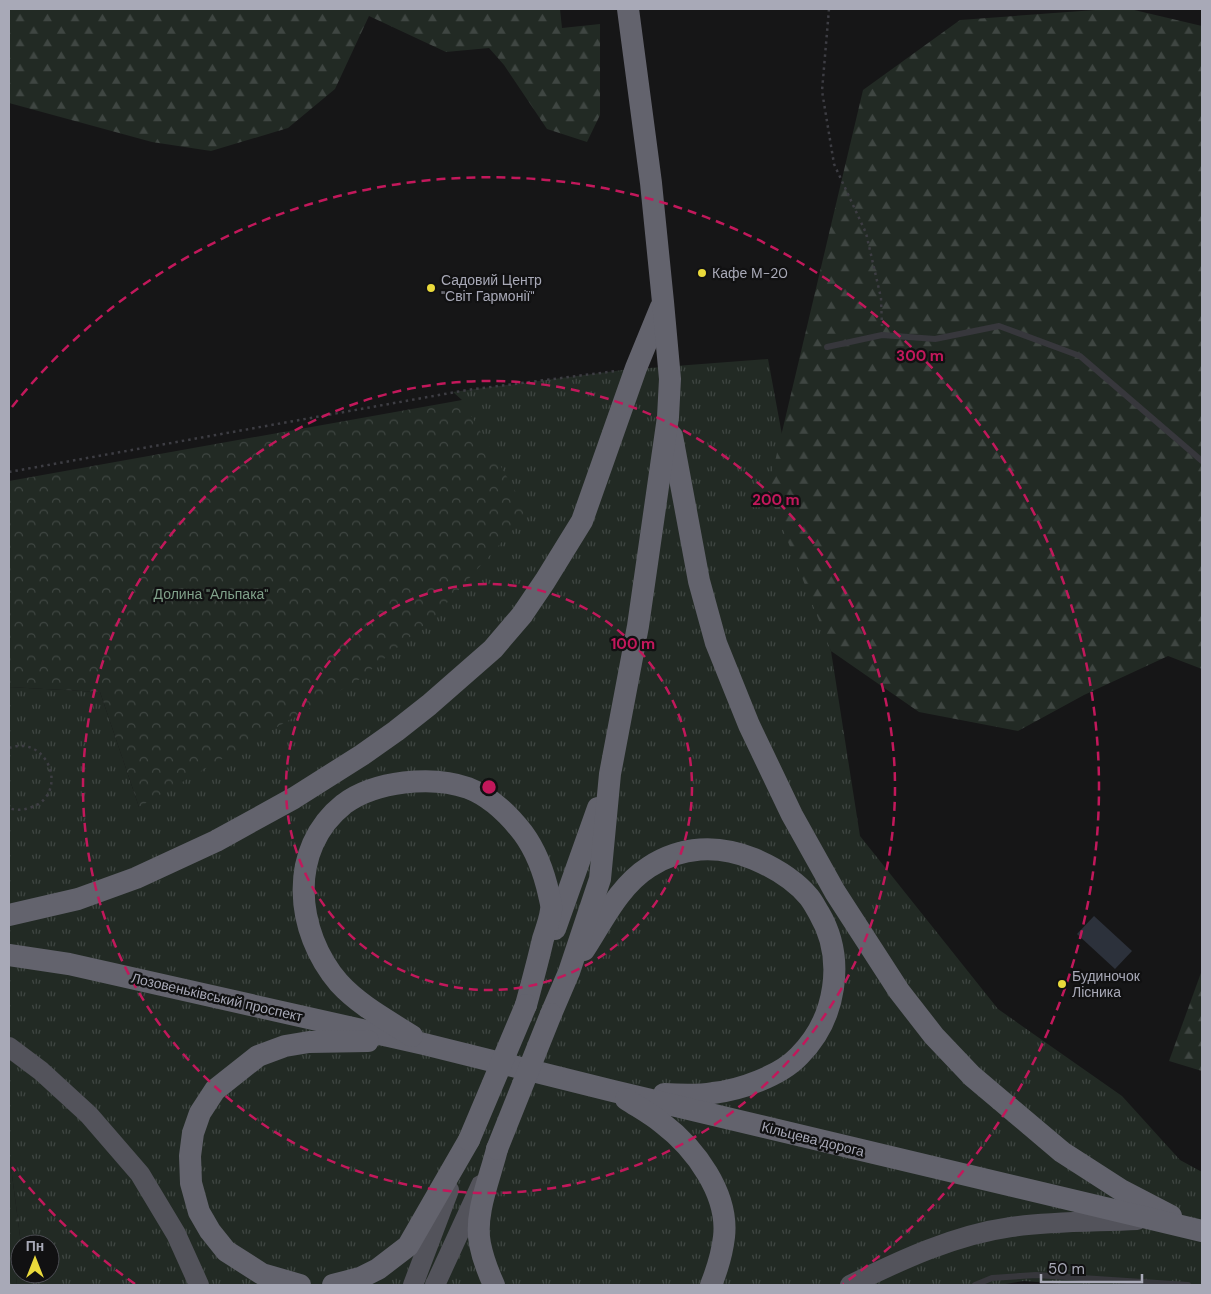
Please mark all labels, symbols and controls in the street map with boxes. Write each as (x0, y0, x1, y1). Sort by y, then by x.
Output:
place label: Кафе М-20 (712, 264, 788, 282)
marker: Кафе М-20 (696, 267, 708, 279)
place label: Садовий Центр "Світ Гармонії" (441, 271, 542, 305)
marker: Садовий Центр "Світ Гармонії" (425, 282, 437, 294)
text: 300 m (896, 346, 944, 366)
text: 200 m (752, 490, 800, 510)
park label: Долина "Альпака" (154, 585, 268, 603)
text: 100 m (611, 634, 655, 654)
centre of rings (480, 778, 498, 796)
place label: Будиночок Лісника (1072, 967, 1141, 1001)
street label: Лозовеньківський проспект (129, 968, 305, 1026)
marker: Будиночок Лісника (1056, 978, 1068, 990)
street label: Кільцева дорога (760, 1118, 866, 1161)
north arrow (10, 1234, 60, 1284)
text: Пн (26, 1237, 44, 1255)
scale bar (1041, 1252, 1142, 1284)
text: 50 m (1048, 1259, 1085, 1279)

